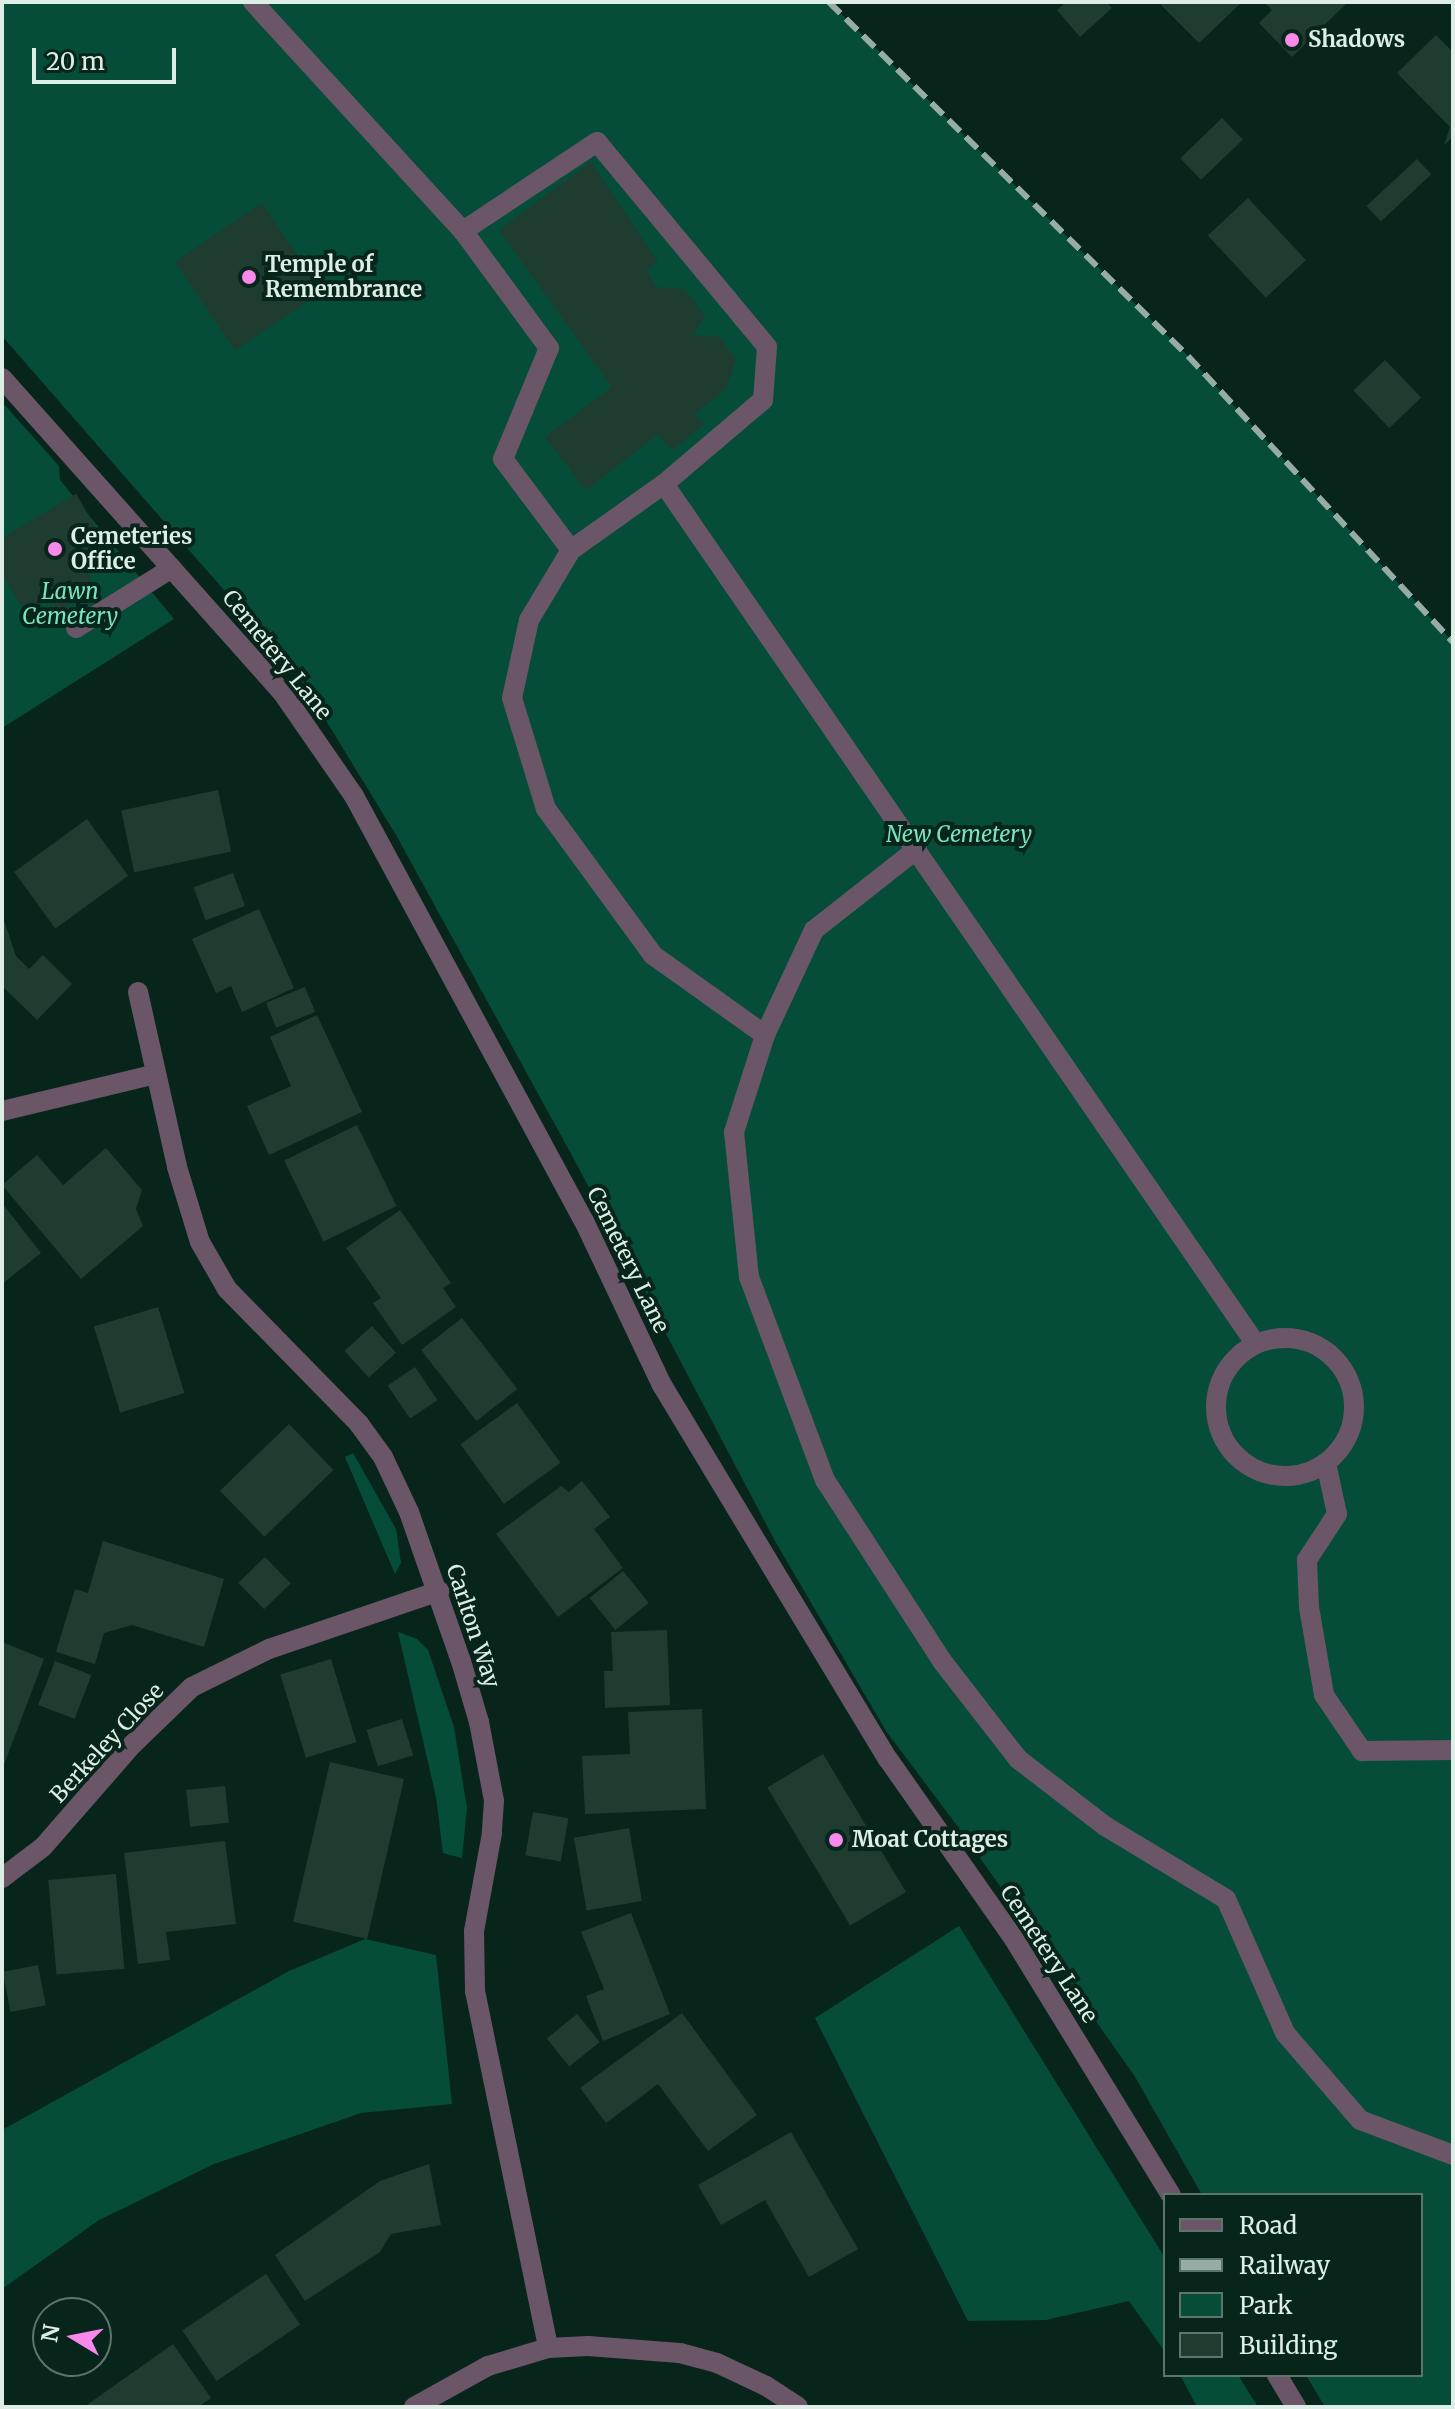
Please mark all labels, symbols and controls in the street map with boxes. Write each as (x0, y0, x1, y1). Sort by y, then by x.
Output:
place label: Shadows (1308, 27, 1405, 53)
marker: Shadows (1283, 31, 1301, 49)
scale bar (36, 32, 180, 82)
text: 20 m (46, 46, 105, 77)
place label: Temple of Remembrance (265, 251, 422, 302)
marker: Temple of Remembrance (240, 268, 258, 286)
place label: Cemeteries Office (71, 523, 192, 574)
marker: Cemeteries Office (46, 540, 64, 558)
park label: Lawn Cemetery (22, 578, 118, 630)
street label: Cemetery Lane (217, 585, 337, 725)
park label: New Cemetery (886, 822, 1032, 848)
street label: Cemetery Lane (581, 1183, 675, 1337)
street label: Carlton Way (441, 1561, 505, 1691)
street label: Berkeley Close (45, 1678, 169, 1808)
place label: Moat Cottages (852, 1827, 1008, 1853)
marker: Moat Cottages (827, 1831, 845, 1849)
street label: Cemetery Lane (995, 1880, 1103, 2028)
legend (1163, 2193, 1423, 2377)
text: Road (1239, 2210, 1297, 2241)
text: Railway (1239, 2250, 1330, 2281)
text: Park (1239, 2290, 1292, 2321)
north arrow (32, 2297, 112, 2377)
text: N (35, 2322, 66, 2344)
text: Building (1239, 2330, 1338, 2361)

